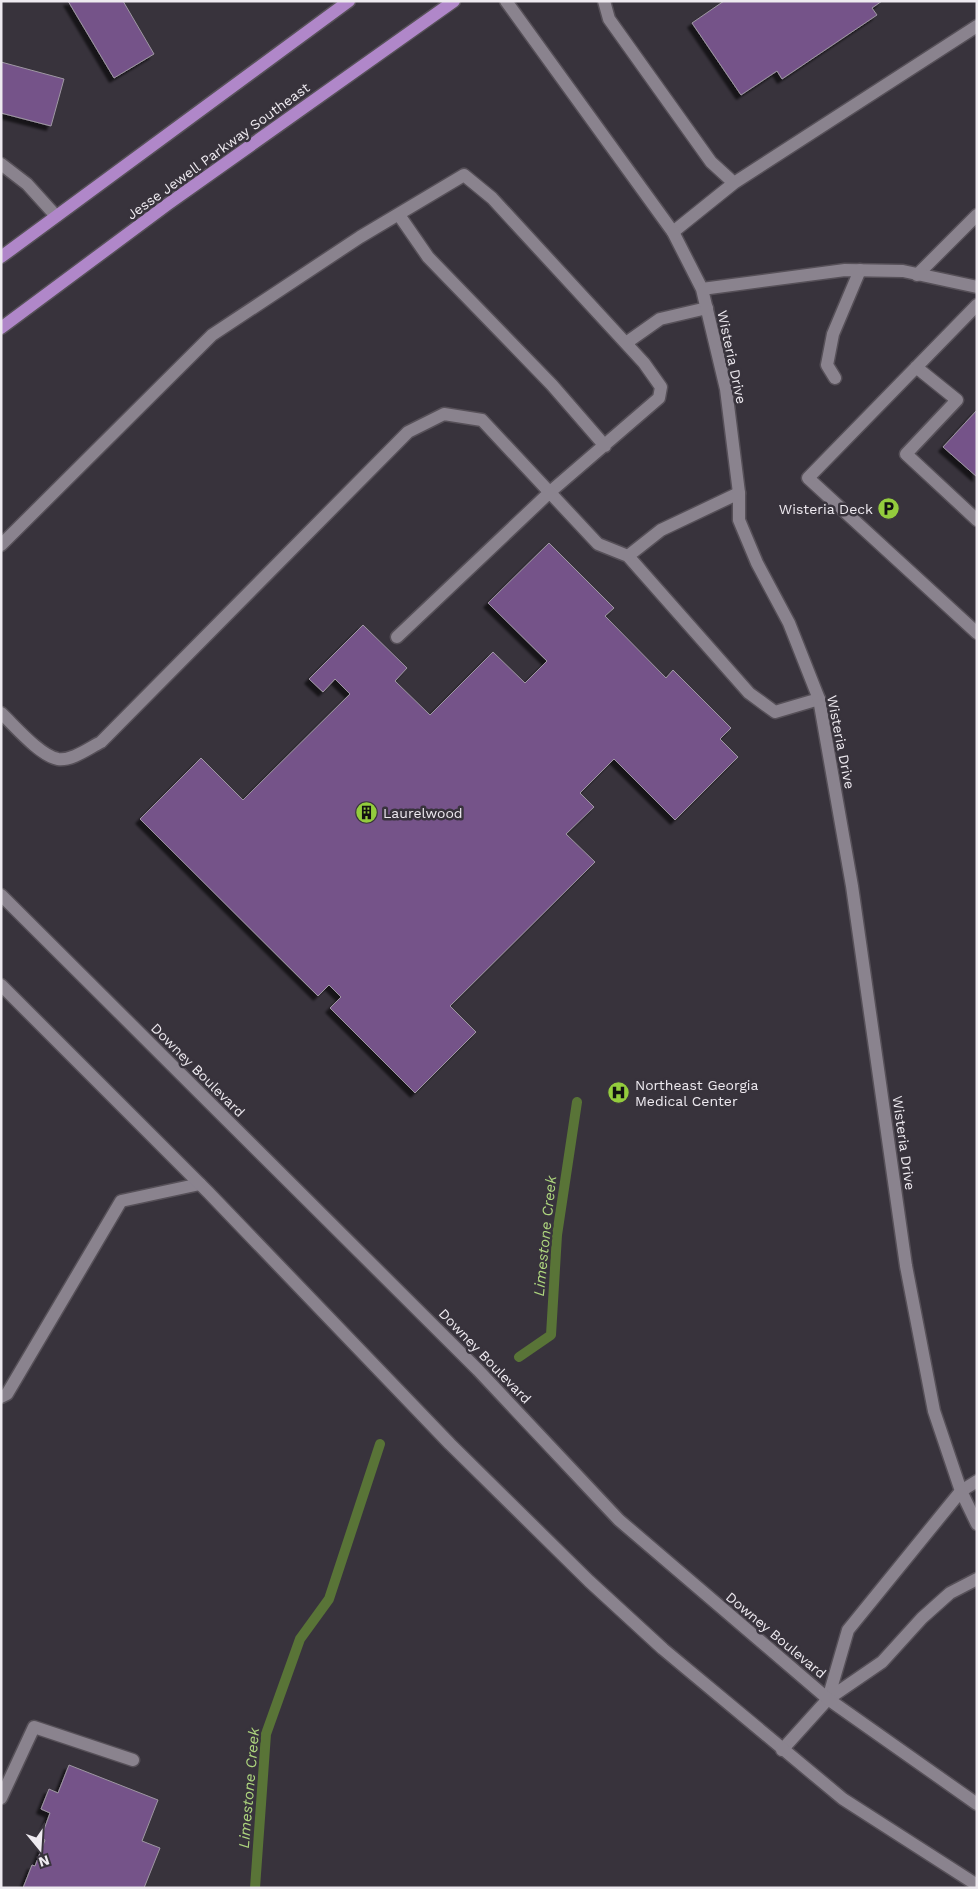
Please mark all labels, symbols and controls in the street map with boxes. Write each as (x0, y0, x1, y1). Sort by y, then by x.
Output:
street label: Jesse Jewell Parkway Southeast (124, 79, 313, 223)
street label: Wisteria Drive (714, 309, 750, 405)
parking icon: Wisteria Deck (877, 497, 901, 521)
place label: Wisteria Deck (779, 501, 873, 517)
street label: Wisteria Drive (824, 694, 858, 790)
building icon: Laurelwood (355, 801, 379, 825)
place label: Laurelwood (383, 805, 463, 821)
street label: Downey Boulevard (148, 1020, 248, 1120)
place label: Northeast Georgia Medical Center (635, 1077, 759, 1109)
hospital icon: Northeast Georgia Medical Center (607, 1081, 631, 1105)
street label: Wisteria Drive (889, 1095, 919, 1191)
water label: Limestone Creek (530, 1174, 560, 1297)
street label: Downey Boulevard (436, 1305, 534, 1407)
street label: Downey Boulevard (723, 1588, 829, 1682)
water label: Limestone Creek (235, 1726, 263, 1849)
north arrow (15, 1824, 65, 1874)
text: N (37, 1852, 51, 1871)

